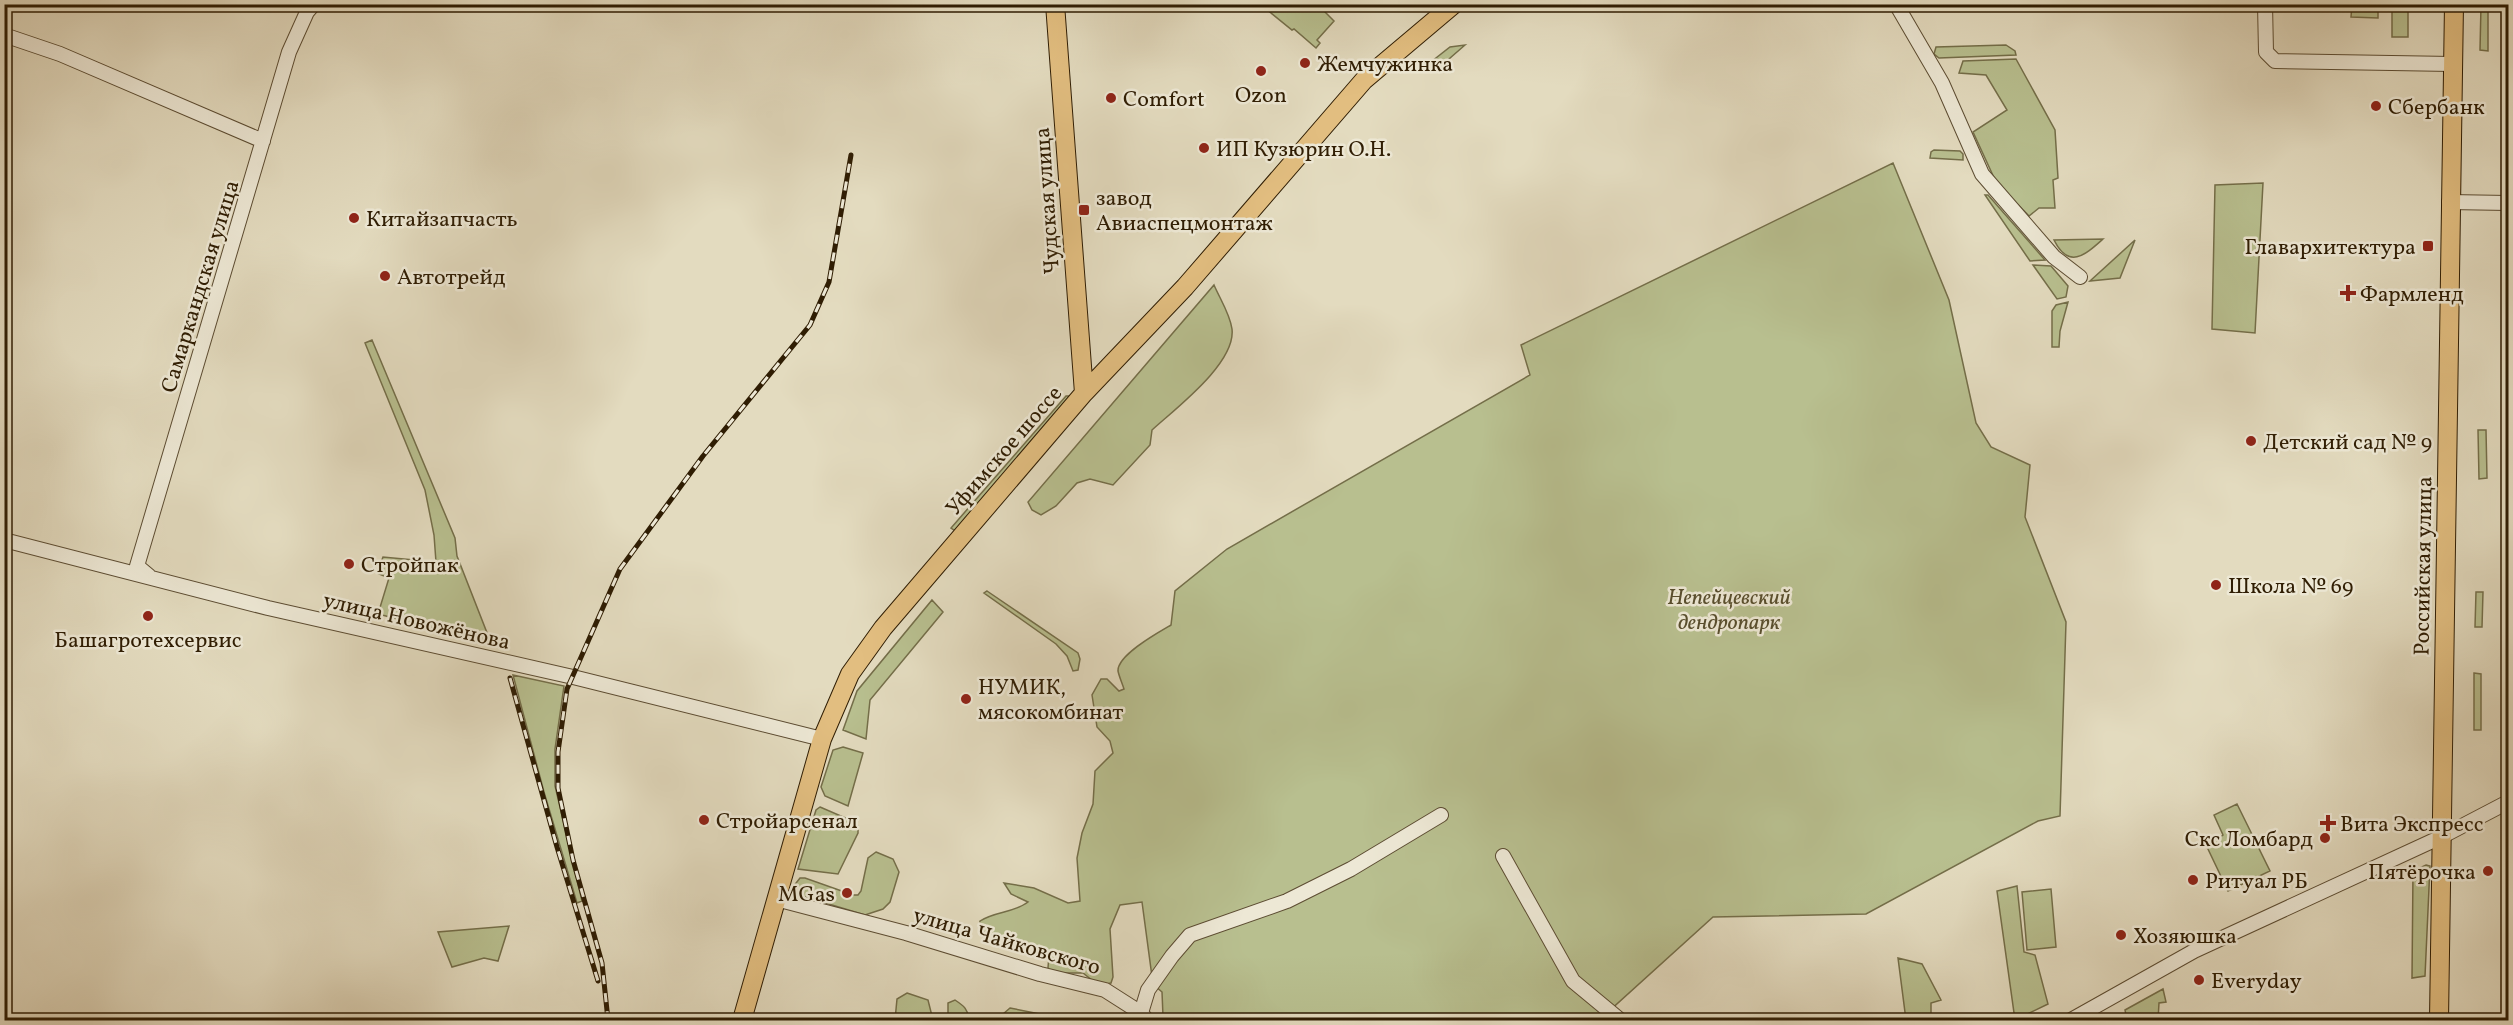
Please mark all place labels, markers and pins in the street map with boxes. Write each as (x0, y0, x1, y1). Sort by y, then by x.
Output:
place label: Жемчужинка (1317, 50, 1453, 81)
marker: Жемчужинка (1298, 56, 1312, 70)
marker: Ozon (1254, 64, 1268, 78)
place label: Ozon (1235, 81, 1287, 112)
place label: Comfort (1123, 85, 1205, 116)
marker: Comfort (1104, 91, 1118, 105)
place label: Сбербанк (2388, 93, 2485, 124)
marker: Сбербанк (2369, 99, 2383, 113)
place label: ИП Кузюрин О.Н. (1216, 135, 1391, 166)
marker: ИП Кузюрин О.Н. (1197, 141, 1211, 155)
place label: завод Авиаспецмонтаж (1096, 184, 1273, 240)
marker: завод Авиаспецмонтаж (1077, 203, 1091, 217)
place label: Китайзапчасть (366, 205, 518, 236)
marker: Китайзапчасть (347, 211, 361, 225)
place label: Главархитектура (2244, 233, 2416, 264)
marker: Главархитектура (2421, 239, 2435, 253)
place label: Автотрейд (397, 263, 506, 294)
marker: Автотрейд (378, 269, 392, 283)
place label: Фармленд (2360, 280, 2464, 311)
marker: Фармленд (2341, 286, 2355, 300)
place label: Детский сад № 9 (2263, 428, 2432, 459)
marker: Детский сад № 9 (2244, 434, 2258, 448)
place label: Стройпак (361, 551, 459, 582)
marker: Стройпак (342, 557, 356, 571)
place label: Школа № 69 (2228, 572, 2353, 603)
marker: Школа № 69 (2209, 578, 2223, 592)
marker: Башагротехсервис (141, 609, 155, 623)
place label: Башагротехсервис (54, 626, 242, 657)
place label: НУМИК, мясокомбинат (978, 673, 1123, 729)
marker: НУМИК, мясокомбинат (959, 692, 973, 706)
place label: Стройарсенал (716, 807, 858, 838)
place label: Вита Экспресс (2340, 810, 2484, 841)
marker: Стройарсенал (697, 813, 711, 827)
marker: Вита Экспресс (2321, 816, 2335, 830)
place label: Скс Ломбард (2185, 825, 2314, 856)
marker: Скс Ломбард (2318, 831, 2332, 845)
place label: Пятёрочка (2368, 858, 2476, 889)
marker: Пятёрочка (2481, 864, 2495, 878)
place label: Ритуал РБ (2205, 867, 2308, 898)
marker: Ритуал РБ (2186, 873, 2200, 887)
place label: MGas (778, 880, 835, 911)
marker: MGas (840, 886, 854, 900)
place label: Хозяюшка (2133, 922, 2237, 953)
marker: Хозяюшка (2114, 928, 2128, 942)
place label: Everyday (2211, 967, 2302, 998)
marker: Everyday (2192, 973, 2206, 987)

